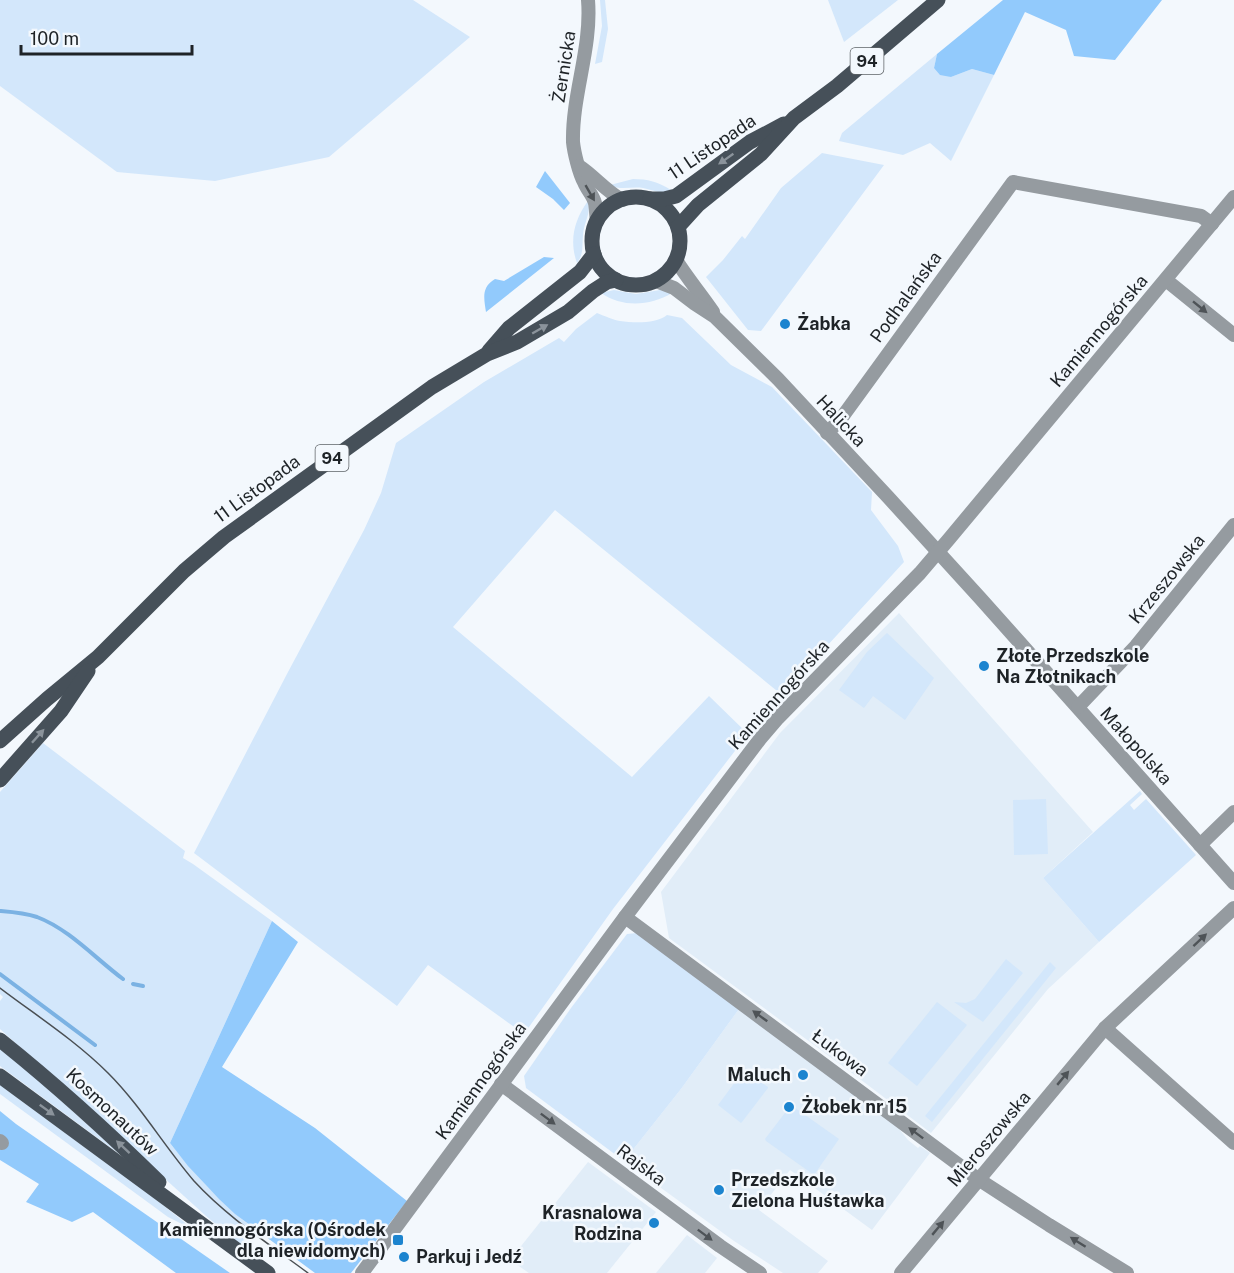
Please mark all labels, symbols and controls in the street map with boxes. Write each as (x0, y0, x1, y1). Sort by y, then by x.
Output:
scale bar (21, 18, 192, 56)
text: 100 m (30, 28, 79, 49)
street label: Żernicka (546, 29, 580, 104)
road number: 94 (850, 48, 884, 74)
street label: 11 Listopada (664, 110, 759, 184)
one-way arrow (718, 153, 734, 165)
one-way arrow (584, 185, 595, 201)
street label: Podhalańska (866, 247, 946, 346)
street label: Kamiennogórska (1046, 270, 1152, 391)
one-way arrow (1192, 301, 1208, 314)
place label: Żabka (797, 312, 851, 334)
marker: Żabka (778, 317, 792, 331)
one-way arrow (531, 324, 548, 334)
street label: Halicka (812, 390, 871, 451)
road number: 94 (316, 445, 348, 471)
street label: 11 Listopada (210, 450, 304, 527)
street label: Krzeszowska (1124, 530, 1209, 628)
street label: Kamiennogórska (724, 636, 833, 754)
place label: Złote Przedszkole Na Złotnikach (996, 645, 1149, 687)
marker: Złote Przedszkole Na Złotnikach (977, 659, 991, 673)
street label: Małopolska (1096, 703, 1177, 789)
one-way arrow (32, 728, 45, 744)
one-way arrow (1192, 933, 1207, 947)
one-way arrow (753, 1010, 769, 1022)
street label: Kamiennogórska (431, 1018, 530, 1144)
street label: Łukowa (808, 1025, 872, 1080)
street label: Kosmonautów (62, 1064, 163, 1160)
place label: Maluch (727, 1064, 791, 1085)
marker: Maluch (796, 1068, 810, 1082)
one-way arrow (1056, 1070, 1069, 1086)
street label: Mieroszowska (943, 1087, 1035, 1191)
place label: Żłobek nr 15 (801, 1095, 907, 1117)
marker: Żłobek nr 15 (782, 1100, 796, 1114)
one-way arrow (39, 1104, 55, 1116)
one-way arrow (541, 1112, 556, 1124)
one-way arrow (909, 1127, 925, 1139)
street label: Rajska (613, 1139, 670, 1190)
one-way arrow (116, 1140, 131, 1154)
place label: Przedszkole Zielona Huśtawka (731, 1169, 885, 1211)
marker: Przedszkole Zielona Huśtawka (712, 1183, 726, 1197)
place label: Krasnalowa Rodzina (542, 1202, 642, 1244)
marker: Krasnalowa Rodzina (647, 1216, 661, 1230)
place label: Kamiennogórska (Ośrodek dla niewidomych) (159, 1219, 387, 1261)
one-way arrow (931, 1221, 944, 1236)
one-way arrow (696, 1229, 712, 1241)
marker: Kamiennogórska (Ośrodek dla niewidomych) (391, 1233, 405, 1247)
one-way arrow (1069, 1237, 1086, 1248)
place label: Parkuj i Jedź (416, 1246, 522, 1267)
marker: Parkuj i Jedź (397, 1250, 411, 1264)

